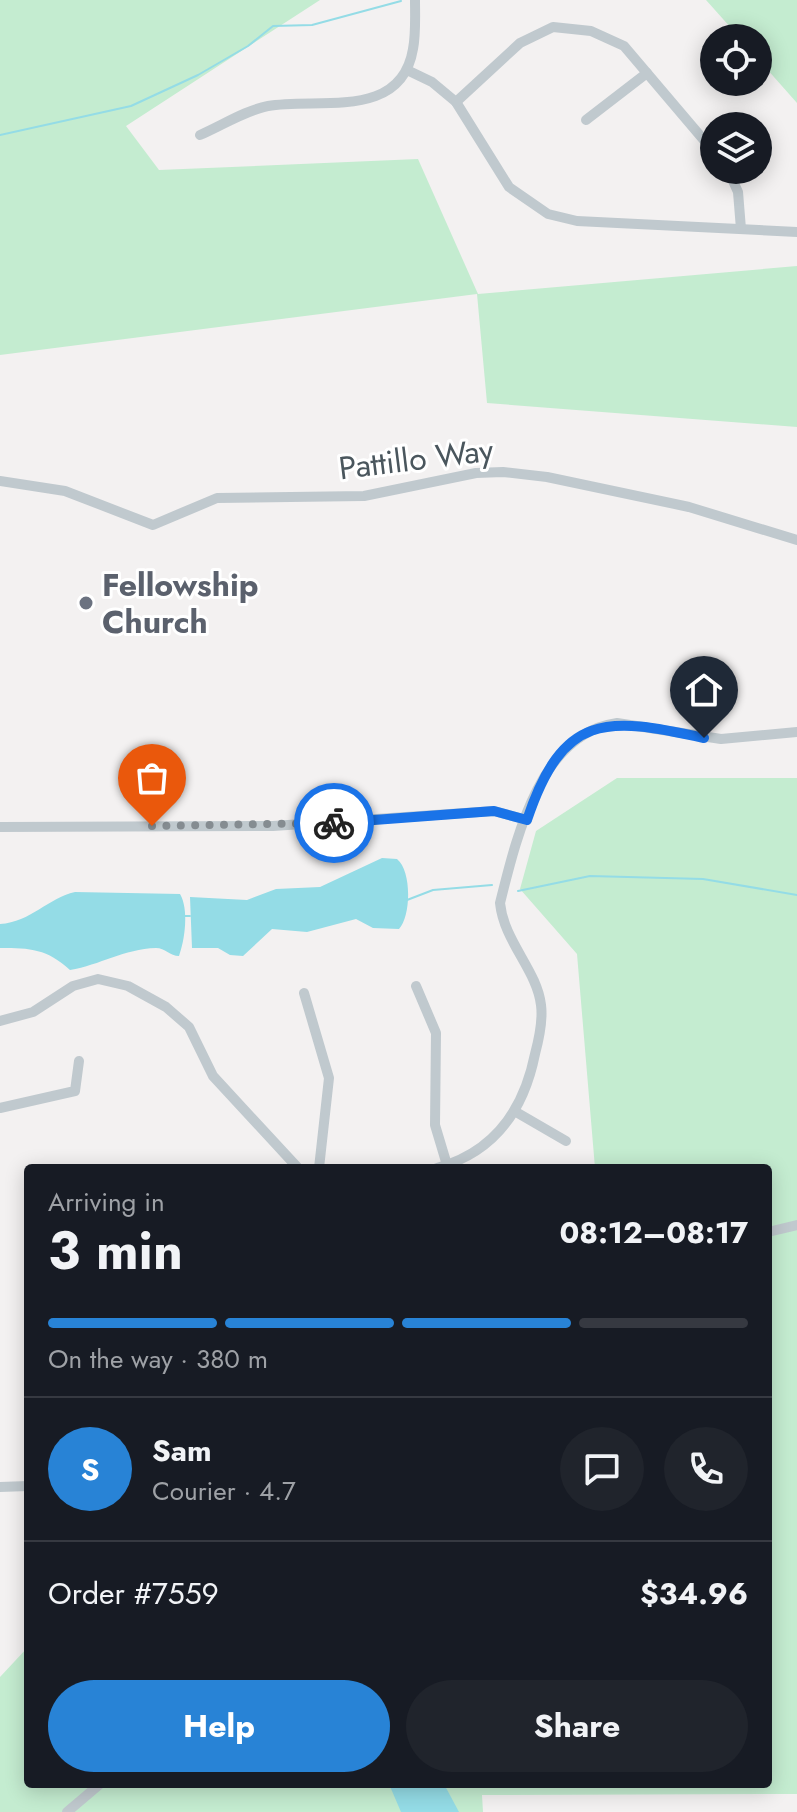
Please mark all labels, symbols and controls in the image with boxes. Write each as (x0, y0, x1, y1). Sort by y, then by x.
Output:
map controls (700, 24, 772, 184)
button: locate (700, 24, 772, 96)
button: layers (700, 112, 772, 184)
street label: Pattillo Way (336, 427, 497, 491)
place label: Fellowship Church (102, 562, 258, 645)
marker: Fellowship Church (77, 594, 95, 612)
pin (670, 656, 738, 738)
icon: home (682, 668, 726, 712)
pin (118, 744, 186, 826)
icon: bag (130, 756, 174, 800)
courier (294, 783, 374, 863)
icon: bike (312, 801, 356, 845)
text: Arriving in (48, 1183, 165, 1221)
text: 08:12–08:17 (560, 1211, 748, 1254)
text: 3 min (48, 1213, 183, 1289)
text: On the way · 380 m (48, 1340, 268, 1378)
button: chat (560, 1427, 644, 1511)
button: phone (664, 1427, 748, 1511)
text: Sam (152, 1429, 212, 1472)
text: S (81, 1448, 99, 1491)
text: Courier · 4.7 (152, 1472, 296, 1510)
text: Order #7559 (48, 1572, 219, 1615)
text: $34.96 (640, 1572, 748, 1615)
button: Help (48, 1680, 390, 1772)
button: Share (406, 1680, 748, 1772)

